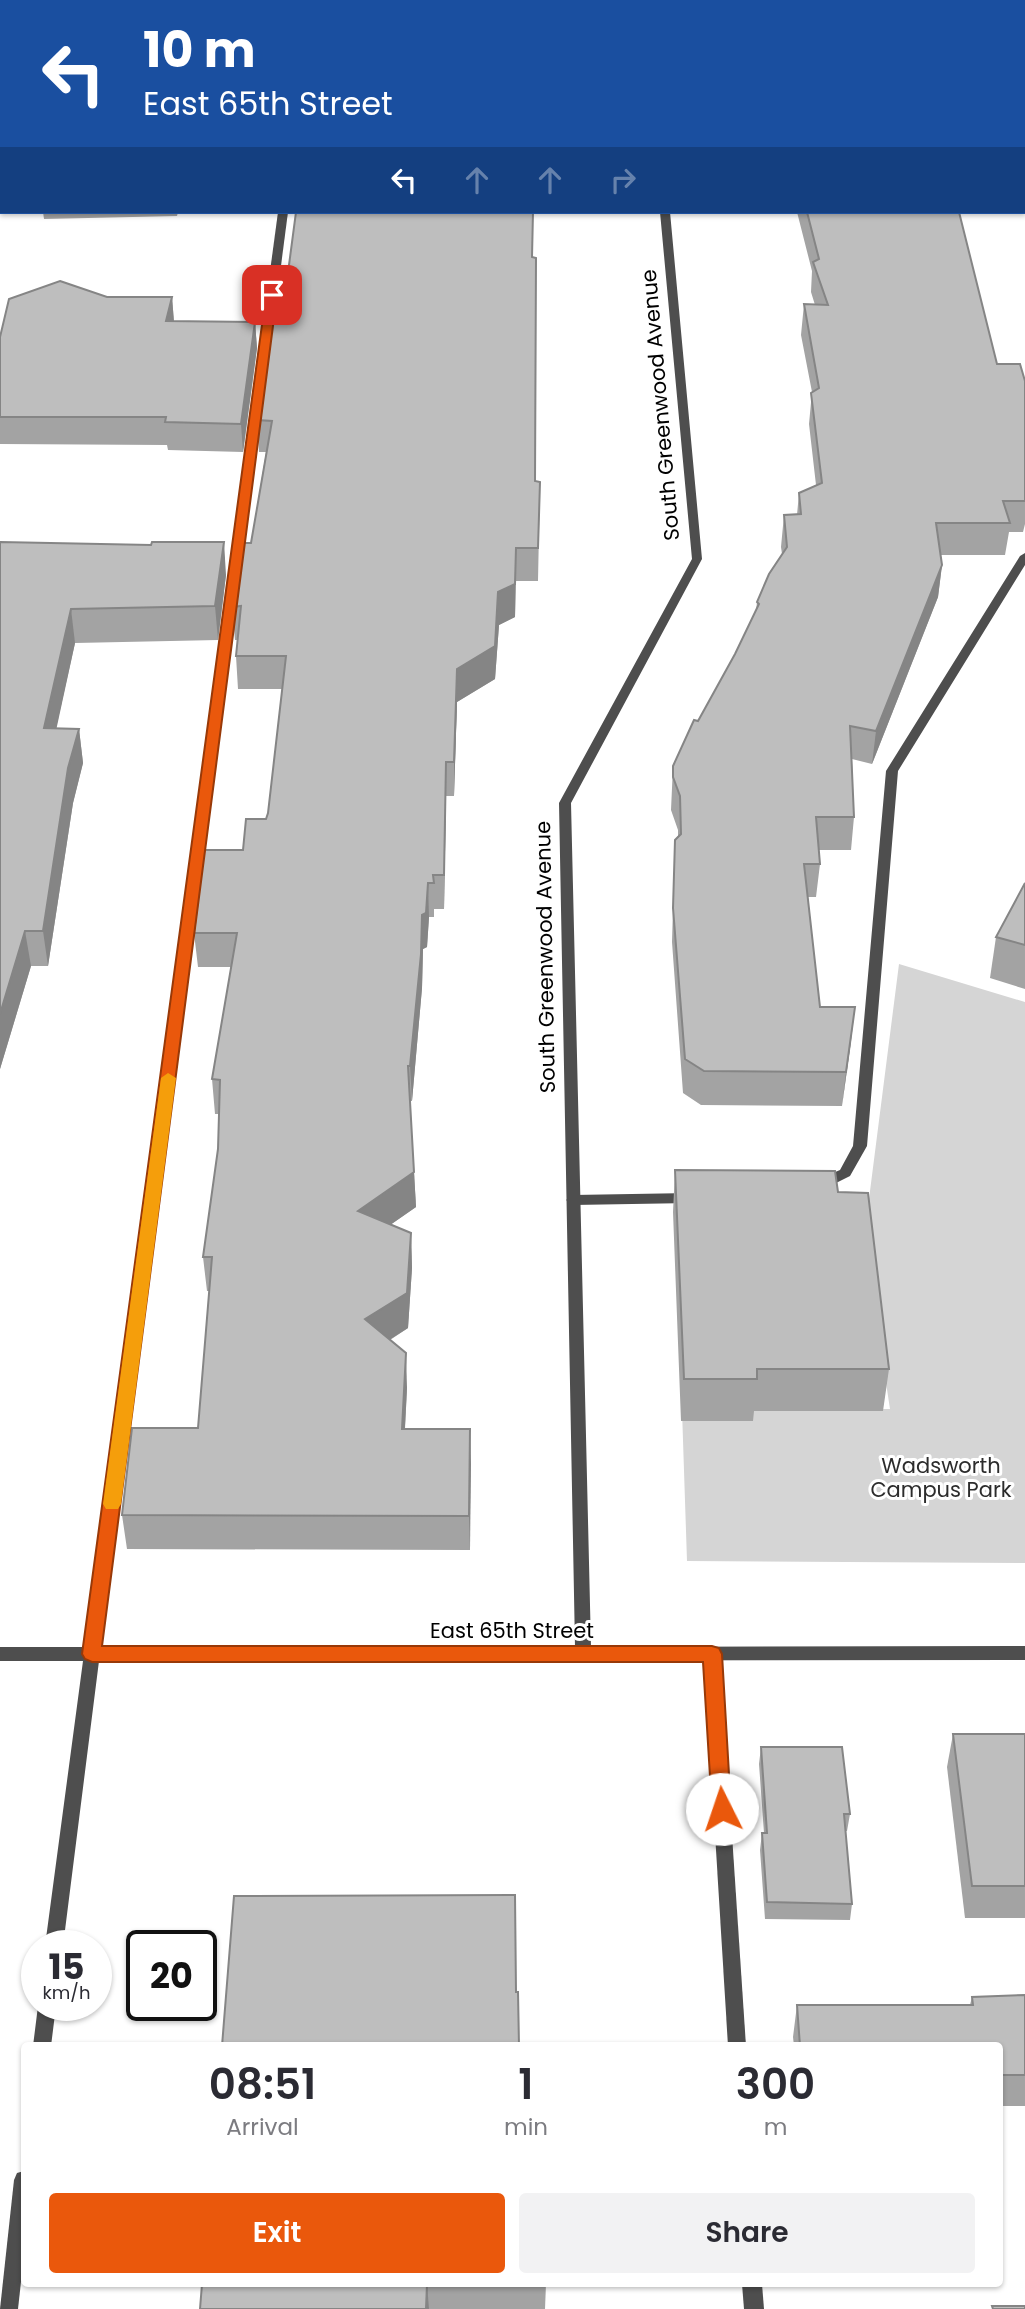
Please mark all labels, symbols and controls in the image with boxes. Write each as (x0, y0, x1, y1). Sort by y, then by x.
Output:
text: 10 m (143, 16, 256, 84)
icon: left (28, 28, 119, 119)
text: East 65th Street (143, 81, 393, 126)
icon: left (385, 161, 423, 199)
icon: ahead (458, 161, 496, 199)
icon: ahead (531, 161, 569, 199)
icon: right (604, 161, 642, 199)
pin (242, 265, 302, 325)
street label: South Greenwood Avenue (634, 268, 686, 542)
icon: arrive (253, 276, 291, 314)
street label: South Greenwood Avenue (528, 821, 562, 1093)
park label: Wadsworth Campus Park (870, 1451, 1012, 1504)
street label: East 65th Street (430, 1616, 594, 1645)
position arrow (685, 1772, 759, 1846)
speed limit sign: 20 (126, 1930, 217, 2021)
text: 15 (49, 1942, 84, 1991)
text: km/h (43, 1980, 90, 2005)
text: 08:51 (209, 2055, 316, 2114)
text: 1 (518, 2055, 534, 2114)
text: 300 (736, 2055, 815, 2114)
text: Arrival (226, 2111, 299, 2143)
text: min (504, 2111, 548, 2143)
text: m (764, 2111, 787, 2143)
button: Exit (49, 2193, 505, 2273)
button: Share (519, 2193, 975, 2273)

